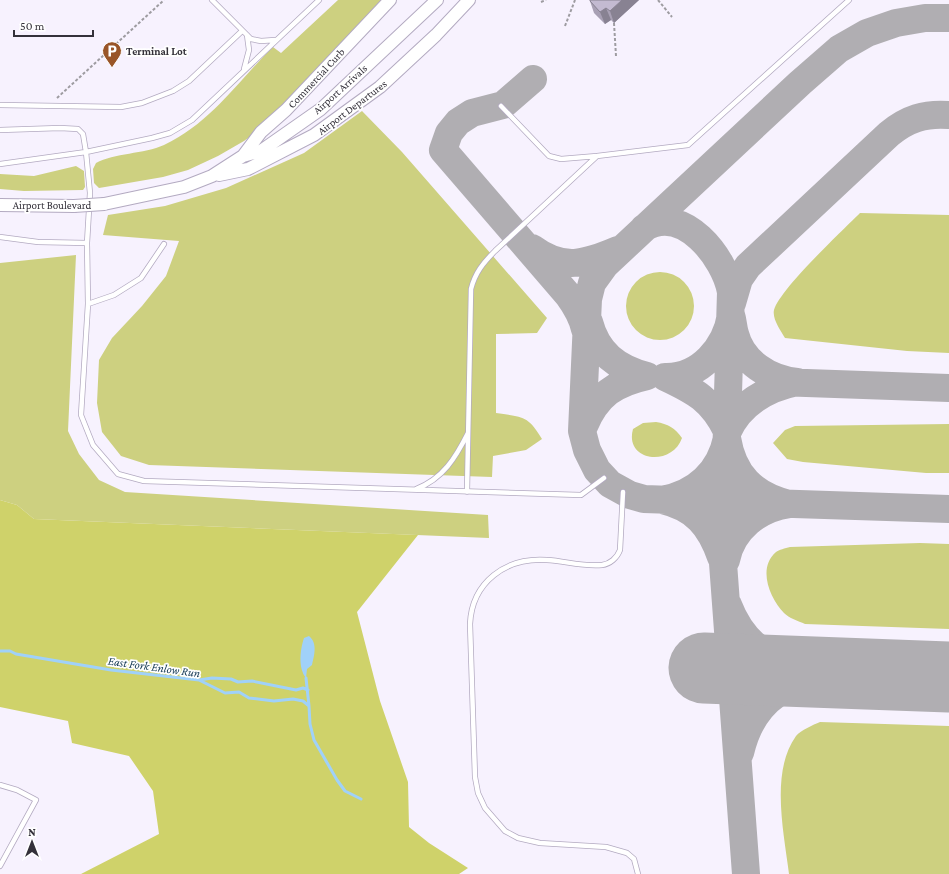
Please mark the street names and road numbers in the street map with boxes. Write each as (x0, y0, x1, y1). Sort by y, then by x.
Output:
street label: Commercial Curb (285, 45, 347, 110)
street label: Airport Arrivals (311, 62, 370, 117)
street label: Airport Departures (315, 77, 389, 138)
street label: Airport Boulevard (13, 199, 91, 212)

